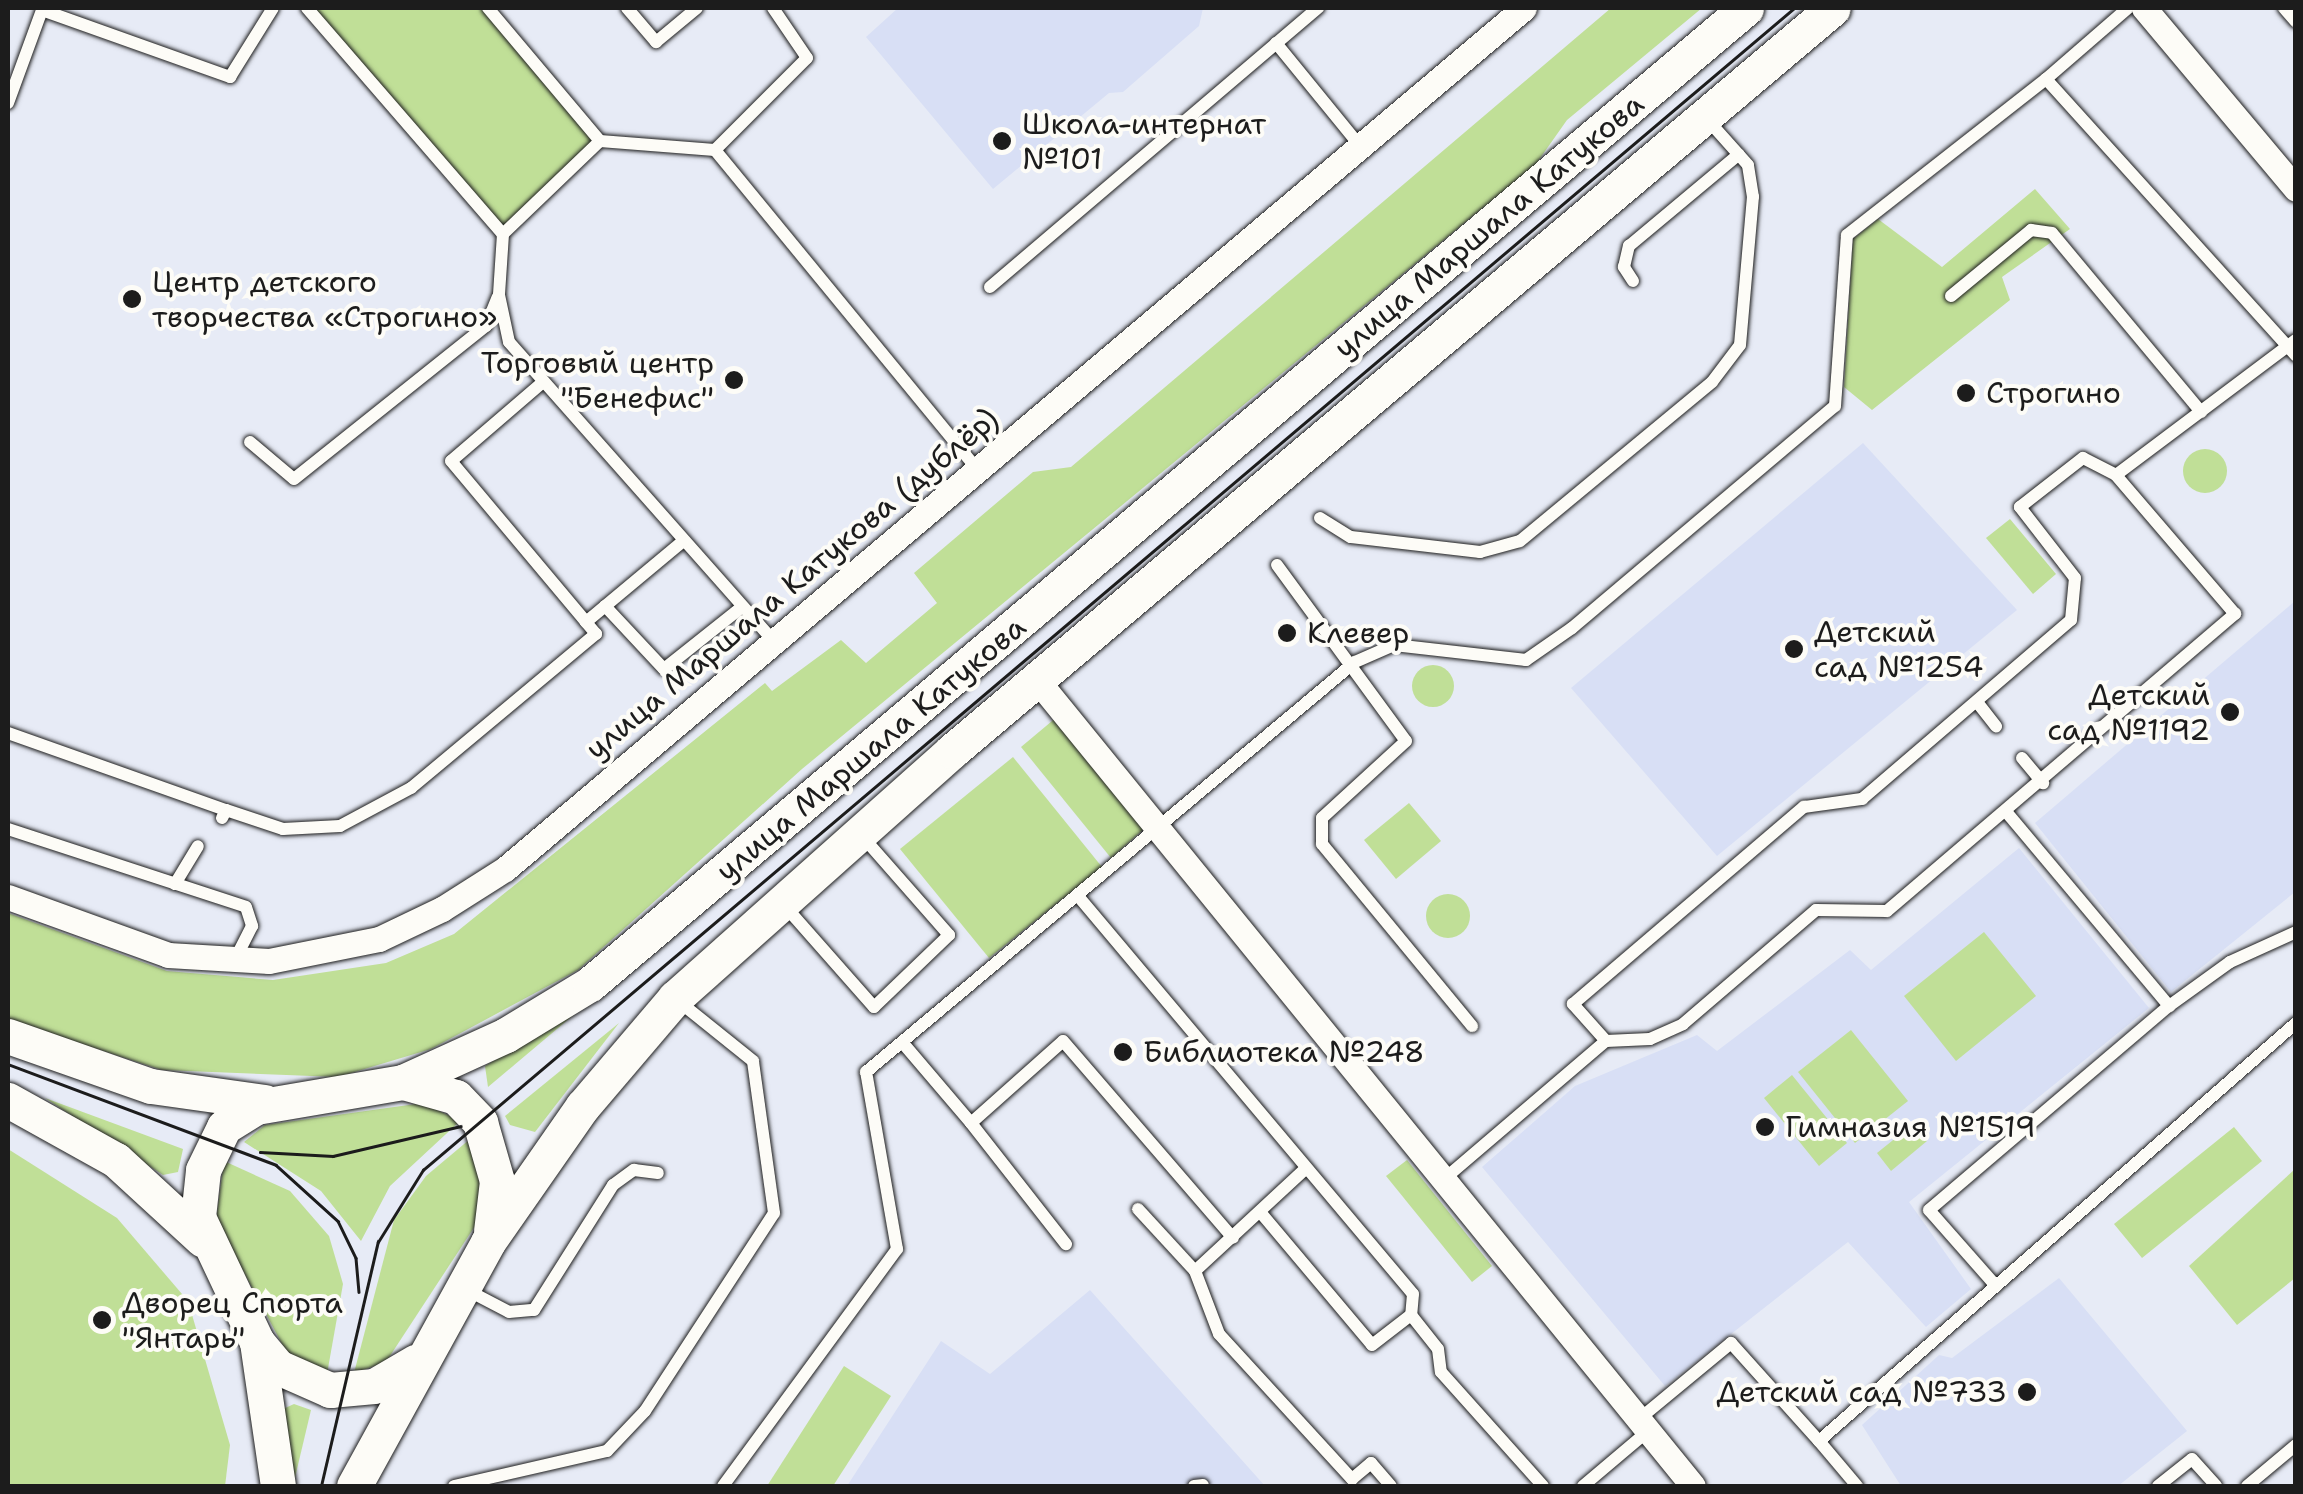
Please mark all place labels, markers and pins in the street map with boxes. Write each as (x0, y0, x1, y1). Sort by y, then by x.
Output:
place label: Школа-интернат №101 (1022, 106, 1266, 176)
marker: Школа-интернат №101 (991, 130, 1013, 152)
place label: Центр детского творчества «Строгино» (152, 264, 497, 334)
marker: Центр детского творчества «Строгино» (121, 288, 143, 310)
place label: Торговый центр "Бенефис" (481, 345, 714, 416)
marker: Торговый центр "Бенефис" (723, 369, 745, 391)
place label: Строгино (1986, 375, 2121, 411)
marker: Строгино (1955, 382, 1977, 404)
place label: Детский сад №1254 (1814, 614, 1983, 684)
place label: Клевер (1307, 615, 1409, 651)
marker: Клевер (1276, 622, 1298, 644)
marker: Детский сад №1254 (1783, 638, 1805, 660)
place label: Детский сад №1192 (2047, 677, 2210, 748)
marker: Детский сад №1192 (2219, 701, 2241, 723)
place label: Библиотека №248 (1143, 1034, 1425, 1070)
marker: Библиотека №248 (1112, 1041, 1134, 1063)
place label: Гимназия №1519 (1785, 1109, 2036, 1145)
marker: Гимназия №1519 (1754, 1116, 1776, 1138)
place label: Дворец Спорта "Янтарь" (122, 1285, 343, 1356)
marker: Дворец Спорта "Янтарь" (91, 1309, 113, 1331)
place label: Детский сад №733 (1717, 1374, 2007, 1410)
marker: Детский сад №733 (2016, 1381, 2038, 1403)

